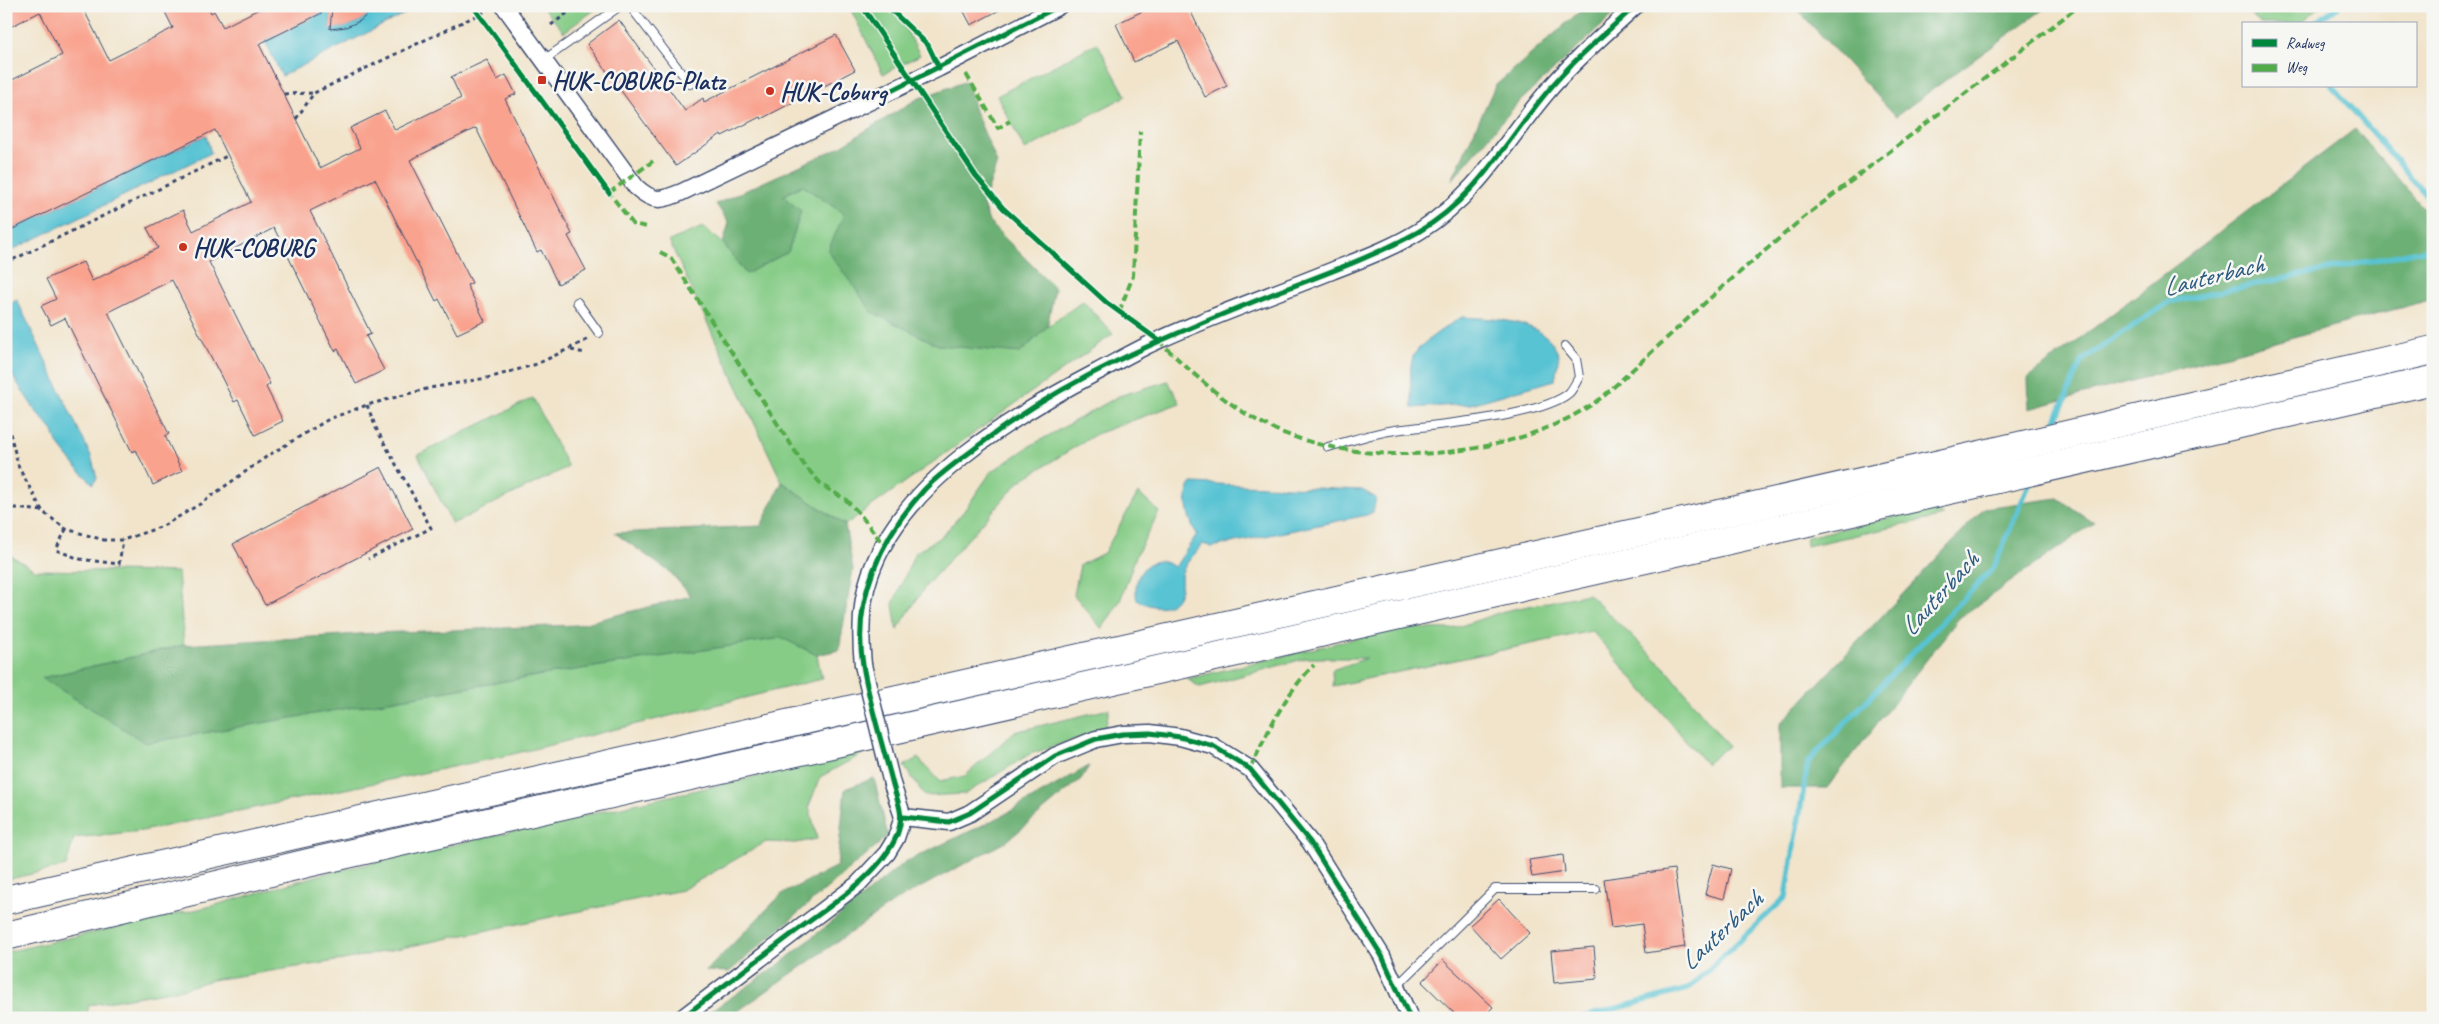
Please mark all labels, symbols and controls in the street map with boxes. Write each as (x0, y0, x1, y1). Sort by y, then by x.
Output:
legend (2242, 22, 2416, 88)
text: Radweg (2286, 34, 2326, 53)
text: Weg (2286, 58, 2308, 77)
place label: HUK-COBURG-Platz (552, 65, 727, 97)
marker: HUK-COBURG-Platz (536, 74, 548, 86)
place label: HUK-Coburg (780, 76, 888, 108)
marker: HUK-Coburg (764, 85, 776, 97)
place label: HUK-COBURG (193, 232, 318, 264)
marker: HUK-COBURG (177, 241, 189, 253)
water label: Lauterbach (2160, 247, 2269, 304)
water label: Lauterbach (1893, 543, 1987, 642)
water label: Lauterbach (1673, 882, 1772, 977)

